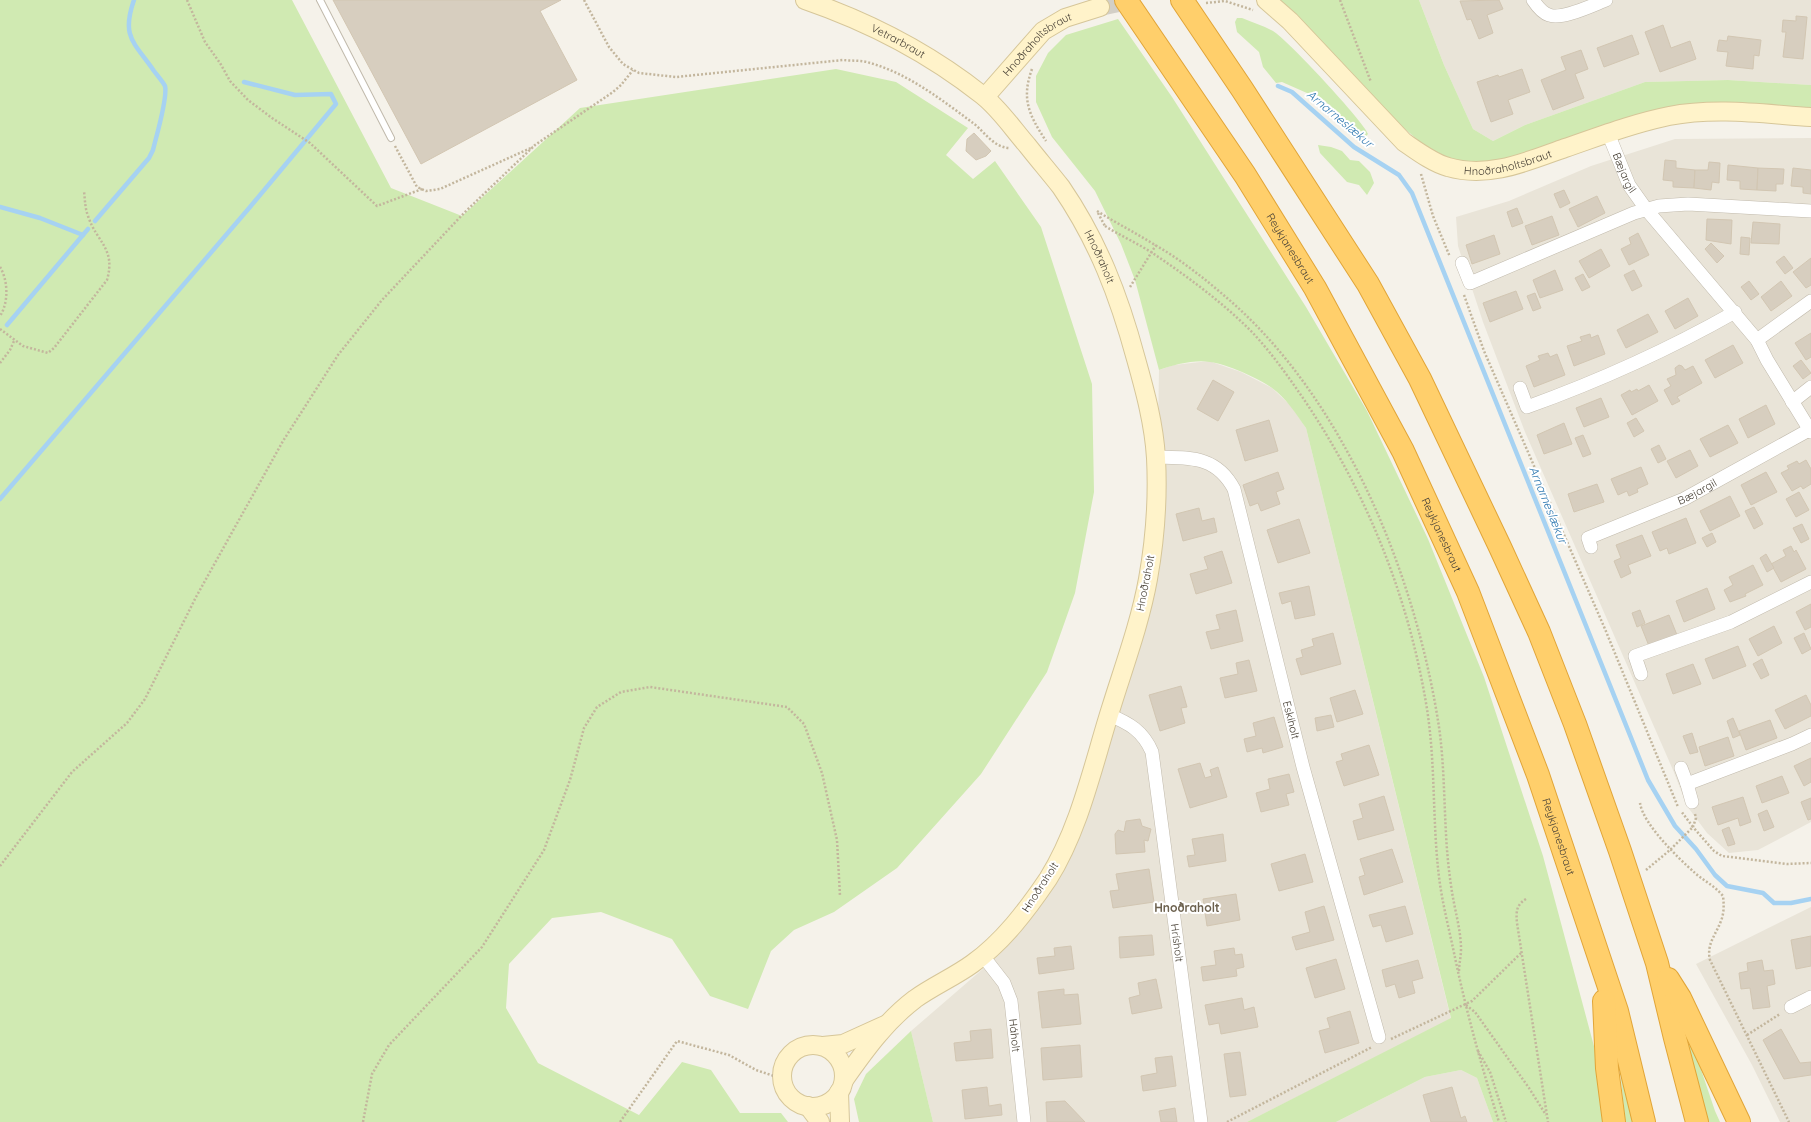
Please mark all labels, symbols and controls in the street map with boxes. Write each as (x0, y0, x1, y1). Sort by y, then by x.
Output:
street label: Hnoðraholtsbraut (1000, 9, 1074, 79)
street label: Vetrarbraut (869, 21, 928, 61)
water label: Arnarneslækur (1304, 87, 1378, 152)
street label: Hnoðraholtsbraut (1463, 146, 1554, 178)
street label: Bæjargil (1610, 150, 1639, 196)
street label: Reykjanesbraut (1263, 211, 1318, 286)
street label: Hnoðraholt (1081, 227, 1118, 285)
water label: Arnarneslækur (1526, 464, 1571, 547)
street label: Bæjargil (1675, 475, 1719, 508)
street label: Reykjanesbraut (1418, 495, 1465, 574)
street label: Hnoðraholt (1133, 553, 1157, 612)
street label: Eskiholt (1280, 699, 1303, 741)
street label: Reykjanesbraut (1539, 796, 1578, 877)
street label: Hnoðraholt (1019, 859, 1062, 915)
district label: Hnoðraholt (1154, 900, 1220, 915)
street label: Hrísholt (1168, 923, 1187, 963)
street label: Háholt (1006, 1018, 1023, 1053)

